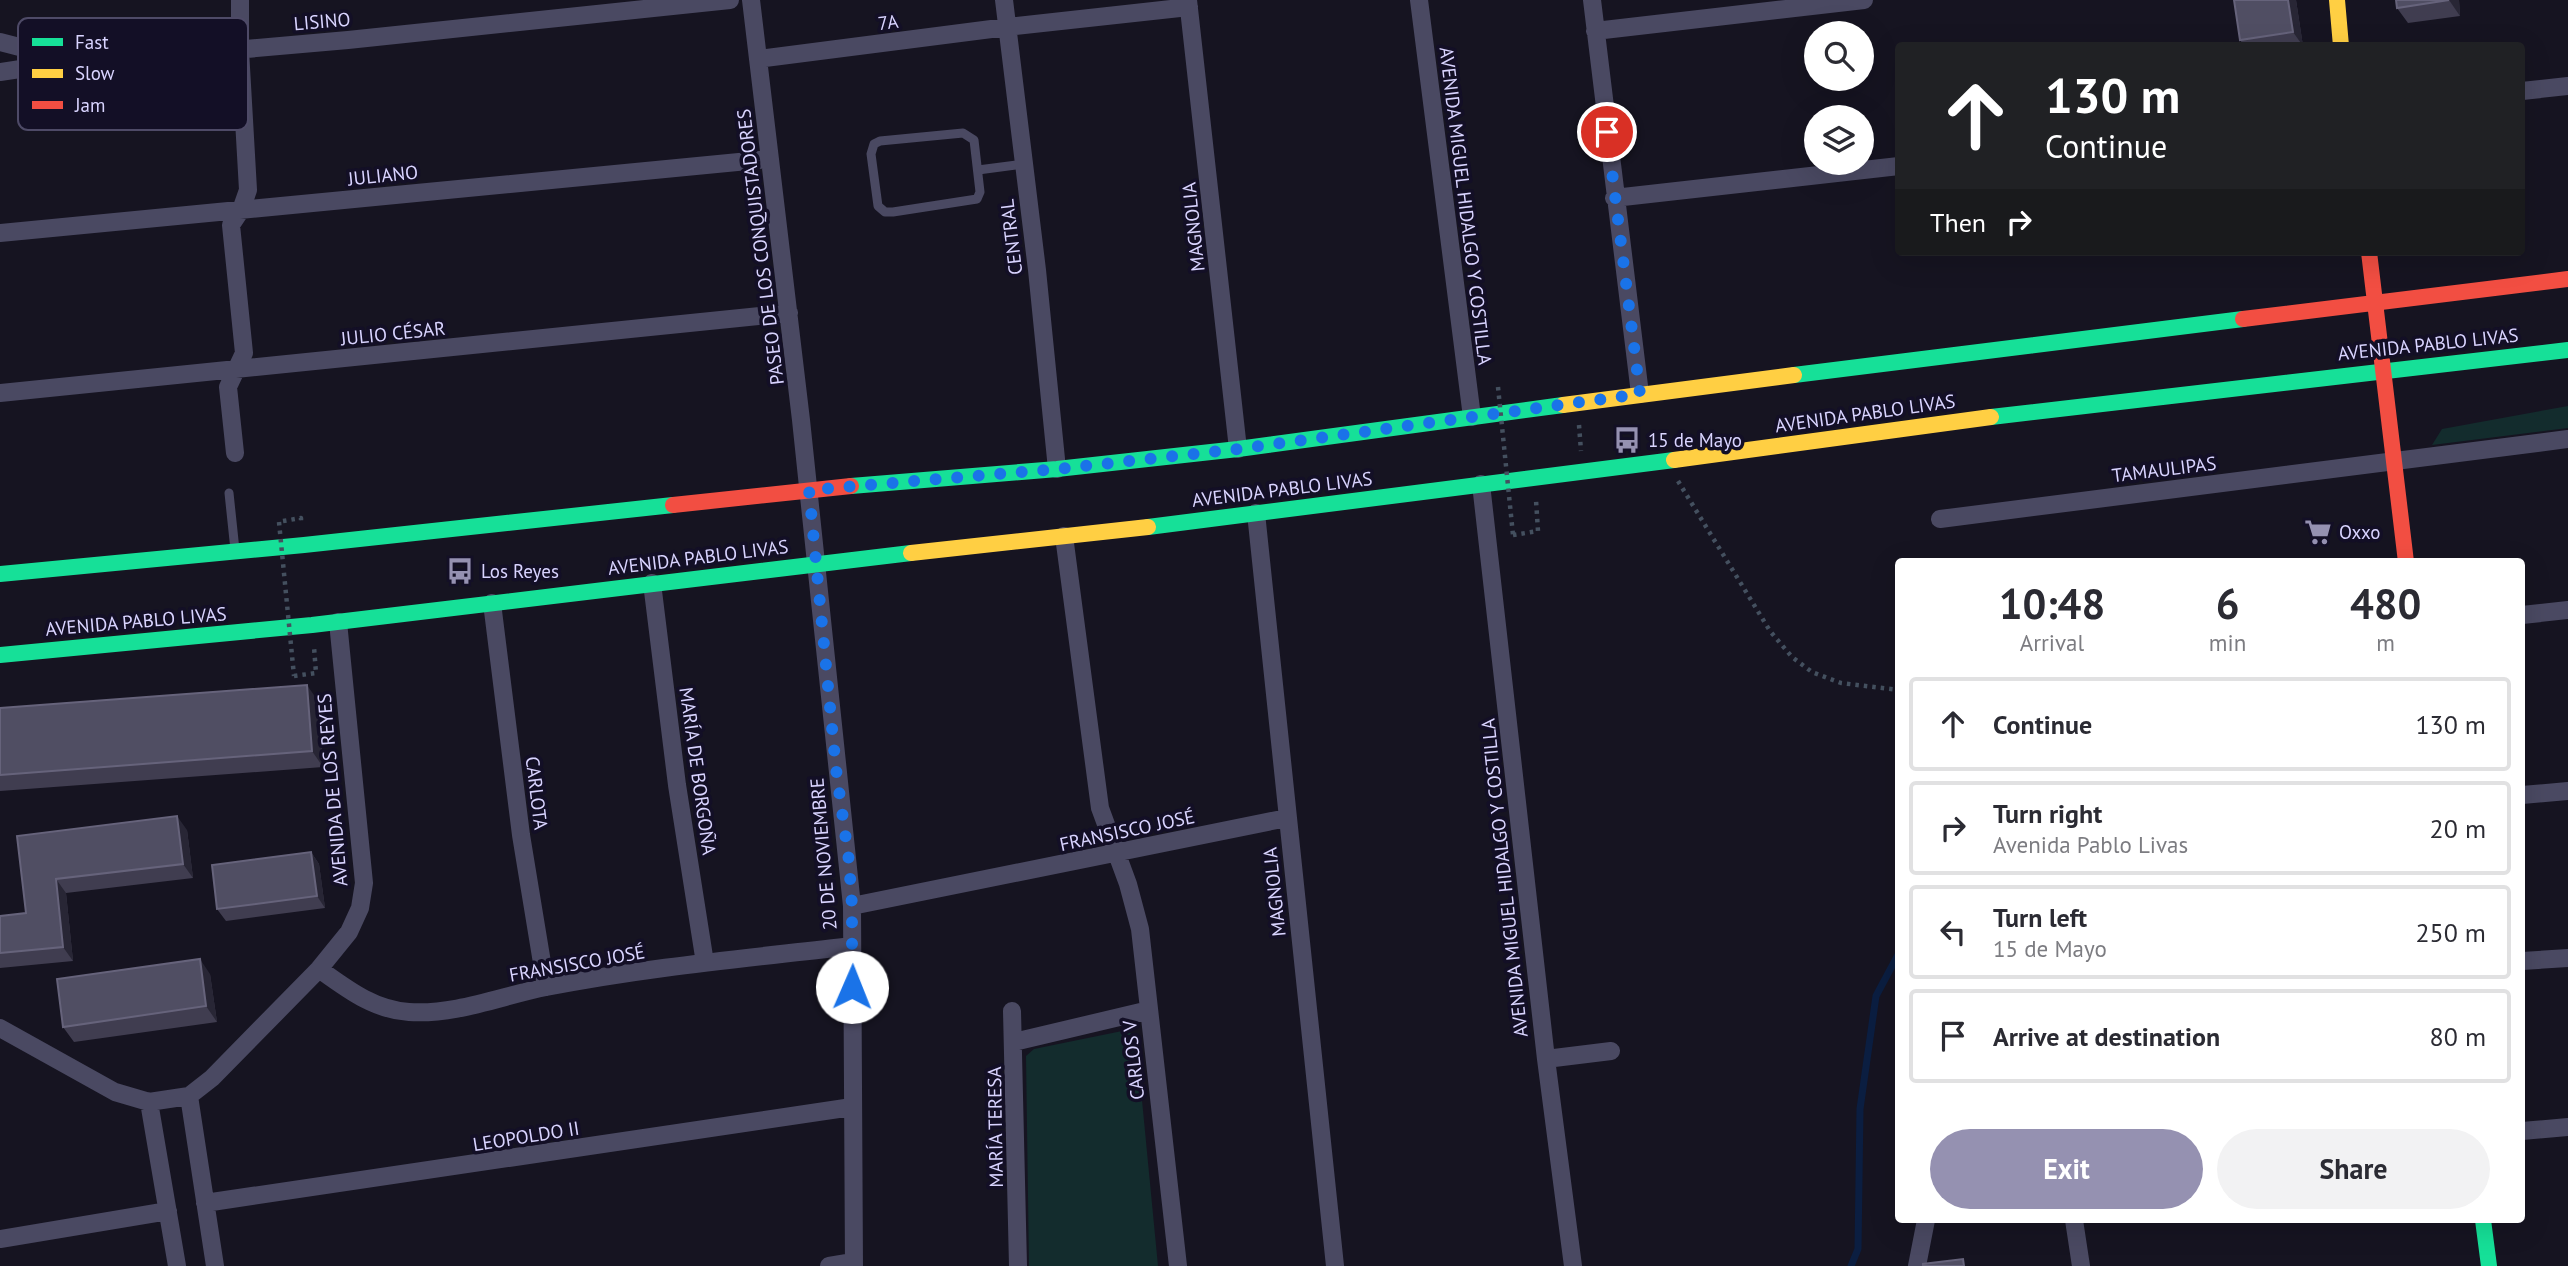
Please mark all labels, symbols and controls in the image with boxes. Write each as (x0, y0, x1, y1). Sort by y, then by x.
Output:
street label: LISINO (293, 7, 351, 35)
street label: 7A (876, 9, 900, 35)
legend (18, 18, 248, 130)
map controls (1804, 21, 1874, 175)
button: search (1804, 21, 1874, 91)
text: Fast (75, 30, 109, 54)
street label: AVENIDA MIGUEL HIDALGO Y COSTILLA (1435, 46, 1497, 366)
text: Slow (75, 61, 115, 85)
text: 130 m (2045, 63, 2180, 127)
icon: ahead (1930, 70, 2021, 161)
text: Jam (74, 93, 105, 117)
pin (1577, 102, 1637, 162)
button: layers (1804, 105, 1874, 175)
street label: PASEO DE LOS CONQUISTADORES (731, 108, 789, 386)
icon: arrive (1588, 113, 1626, 151)
text: Continue (2045, 125, 2167, 167)
street label: JULIANO (346, 159, 419, 191)
street label: MAGNOLIA (1176, 181, 1210, 273)
street label: CENTRAL (994, 198, 1028, 276)
icon: right (2000, 203, 2038, 241)
text: Then (1930, 206, 1986, 239)
street label: JULIO CÉSAR (339, 316, 446, 351)
street label: AVENIDA PABLO LIVAS (2336, 323, 2520, 365)
street label: AVENIDA PABLO LIVAS (1773, 388, 1957, 438)
bus stop icon: 15 de Mayo (1612, 425, 1642, 455)
place label: 15 de Mayo (1648, 428, 1742, 452)
street label: TAMAULIPAS (2110, 451, 2218, 487)
street label: AVENIDA PABLO LIVAS (1190, 466, 1374, 512)
supermarket icon: Oxxo (2303, 517, 2333, 547)
place label: Oxxo (2339, 520, 2380, 544)
street label: AVENIDA PABLO LIVAS (606, 534, 790, 580)
bus stop icon: Los Reyes (445, 556, 475, 586)
place label: Los Reyes (481, 559, 559, 583)
text: 10:48 (1999, 576, 2105, 631)
text: 6 (2216, 576, 2239, 631)
text: 480 (2350, 576, 2421, 631)
street label: AVENIDA PABLO LIVAS (44, 601, 228, 641)
text: Arrival (2020, 628, 2084, 657)
text: min (2209, 628, 2246, 657)
text: m (2376, 628, 2395, 657)
street label: MARÍA DE BORGOÑA (674, 686, 722, 856)
street label: AVENIDA DE LOS REYES (312, 692, 352, 888)
icon: ahead (1934, 705, 1972, 743)
text: Continue (1993, 708, 2092, 741)
text: 130 m (2415, 708, 2486, 741)
street label: AVENIDA MIGUEL HIDALGO Y COSTILLA (1475, 717, 1533, 1039)
street label: CARLOTA (521, 755, 553, 831)
street label: 20 DE NOVIEMBRE (804, 777, 842, 931)
text: Turn right (1993, 797, 2102, 830)
street label: FRANSISCO JOSÉ (1057, 804, 1197, 856)
icon: right (1934, 809, 1972, 847)
text: 20 m (2430, 812, 2486, 845)
text: Avenida Pablo Livas (1993, 830, 2188, 859)
street label: MAGNOLIA (1257, 846, 1291, 938)
text: Turn left (1993, 901, 2087, 934)
icon: left (1934, 913, 1972, 951)
text: 250 m (2415, 916, 2486, 949)
text: 15 de Mayo (1993, 934, 2107, 963)
street label: FRANSISCO JOSÉ (507, 939, 647, 987)
position arrow (815, 950, 889, 1024)
icon: arrive (1934, 1017, 1972, 1055)
street label: CARLOS V (1117, 1019, 1149, 1101)
text: Arrive at destination (1993, 1020, 2220, 1053)
text: 80 m (2430, 1020, 2486, 1053)
street label: MARÍA TERESA (982, 1066, 1008, 1188)
street label: LEOPOLDO II (471, 1116, 581, 1156)
button: Exit (1930, 1129, 2203, 1209)
button: Share (2217, 1129, 2490, 1209)

